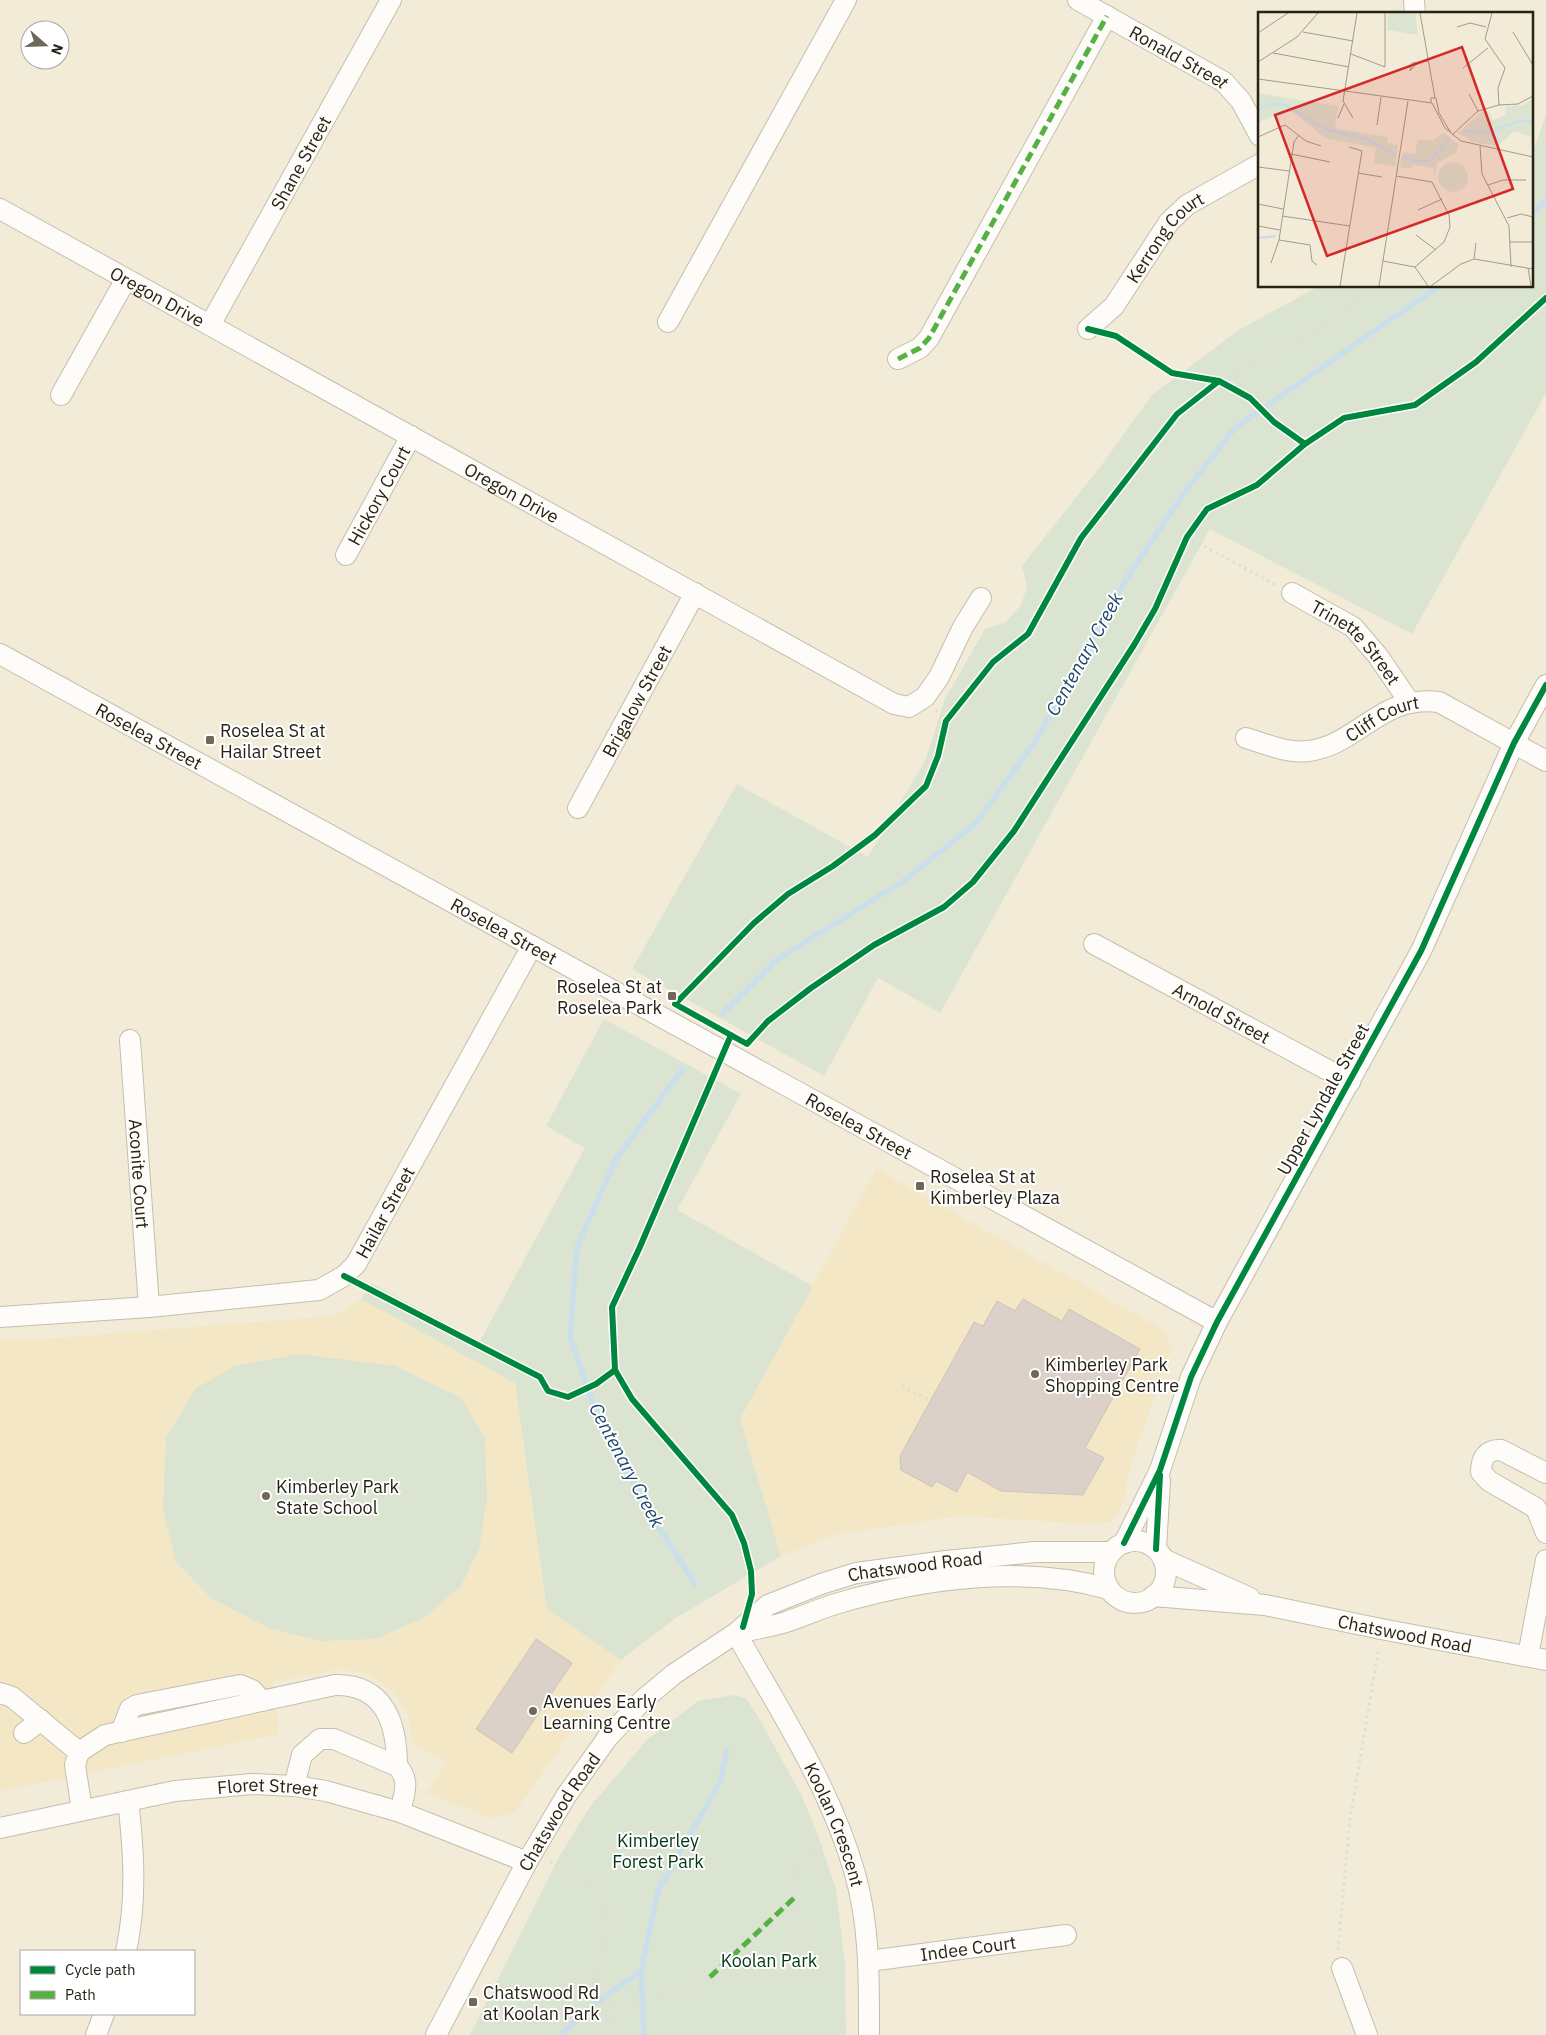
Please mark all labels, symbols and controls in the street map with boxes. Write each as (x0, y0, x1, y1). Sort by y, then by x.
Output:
inset map (1258, 12, 1534, 288)
north arrow (20, 20, 70, 70)
street label: Ronald Street (1125, 20, 1235, 92)
text: N (47, 42, 67, 57)
street label: Shane Street (265, 111, 336, 214)
street label: Kerrong Court (1121, 186, 1208, 287)
street label: Oregon Drive (106, 261, 209, 332)
street label: Hickory Court (342, 441, 415, 549)
street label: Oregon Drive (460, 457, 563, 528)
water label: Centenary Creek (1040, 587, 1128, 720)
street label: Trinette Street (1307, 594, 1406, 689)
street label: Brigalow Street (596, 641, 676, 761)
street label: Cliff Court (1341, 690, 1420, 746)
street label: Roselea Street (92, 697, 206, 774)
place label: Roselea St at Hailar Street (220, 719, 326, 763)
marker: Roselea St at Hailar Street (204, 734, 216, 746)
street label: Roselea Street (447, 892, 561, 969)
place label: Roselea St at Roselea Park (556, 975, 662, 1019)
street label: Arnold Street (1169, 977, 1274, 1048)
marker: Roselea St at Roselea Park (666, 990, 678, 1002)
street label: Upper Lyndale Street (1272, 1019, 1374, 1179)
street label: Roselea Street (802, 1087, 916, 1164)
street label: Aconite Court (124, 1118, 155, 1229)
street label: Hailar Street (350, 1162, 419, 1262)
place label: Roselea St at Kimberley Plaza (930, 1165, 1060, 1209)
marker: Roselea St at Kimberley Plaza (914, 1180, 926, 1192)
place label: Kimberley Park Shopping Centre (1045, 1353, 1179, 1397)
marker: Kimberley Park Shopping Centre (1029, 1368, 1041, 1380)
water label: Centenary Creek (584, 1399, 670, 1532)
place label: Kimberley Park State School (276, 1475, 399, 1519)
marker: Kimberley Park State School (260, 1490, 272, 1502)
street label: Chatswood Road (844, 1546, 984, 1587)
street label: Chatswood Road (1336, 1609, 1474, 1657)
place label: Avenues Early Learning Centre (543, 1690, 671, 1734)
marker: Avenues Early Learning Centre (527, 1705, 539, 1717)
street label: Chatswood Road (513, 1748, 605, 1875)
street label: Koolan Crescent (800, 1758, 869, 1889)
street label: Floret Street (216, 1772, 320, 1801)
park label: Kimberley Forest Park (612, 1829, 704, 1873)
street label: Indee Court (919, 1930, 1017, 1966)
park label: Koolan Park (721, 1949, 818, 1972)
legend (20, 1950, 195, 2015)
text: Cycle path (65, 1960, 136, 1979)
place label: Chatswood Rd at Koolan Park (483, 1981, 600, 2025)
text: Path (65, 1985, 96, 2004)
marker: Chatswood Rd at Koolan Park (467, 1996, 479, 2008)

